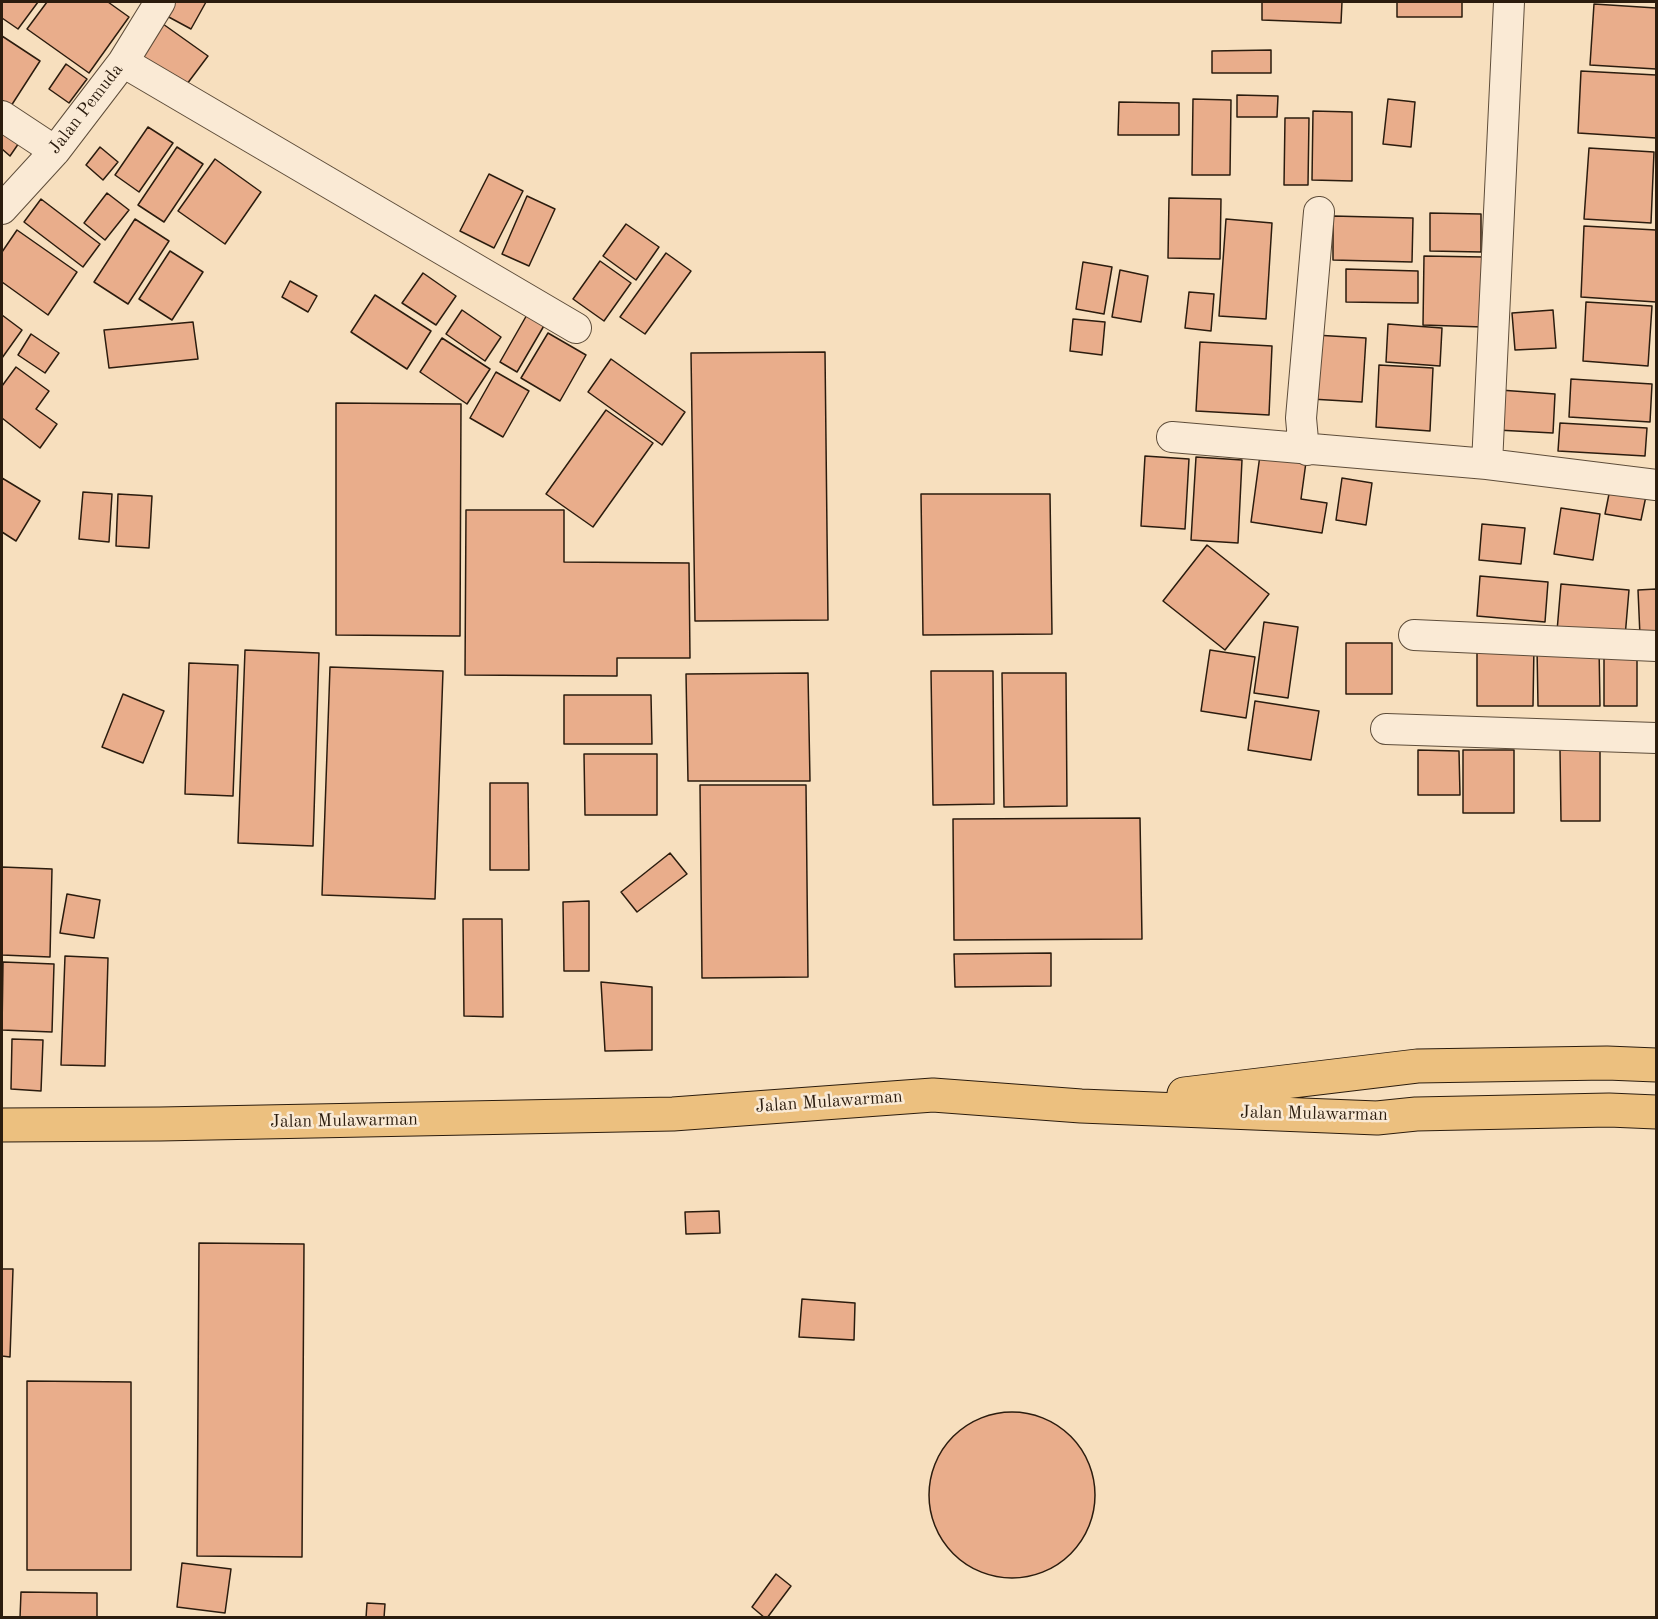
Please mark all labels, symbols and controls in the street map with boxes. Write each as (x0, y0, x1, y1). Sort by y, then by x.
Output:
street label: Jalan Pemuda (44, 59, 128, 159)
street label: Jalan Mulawarman (755, 1086, 903, 1118)
street label: Jalan Mulawarman (1240, 1102, 1388, 1126)
street label: Jalan Mulawarman (270, 1109, 418, 1133)

